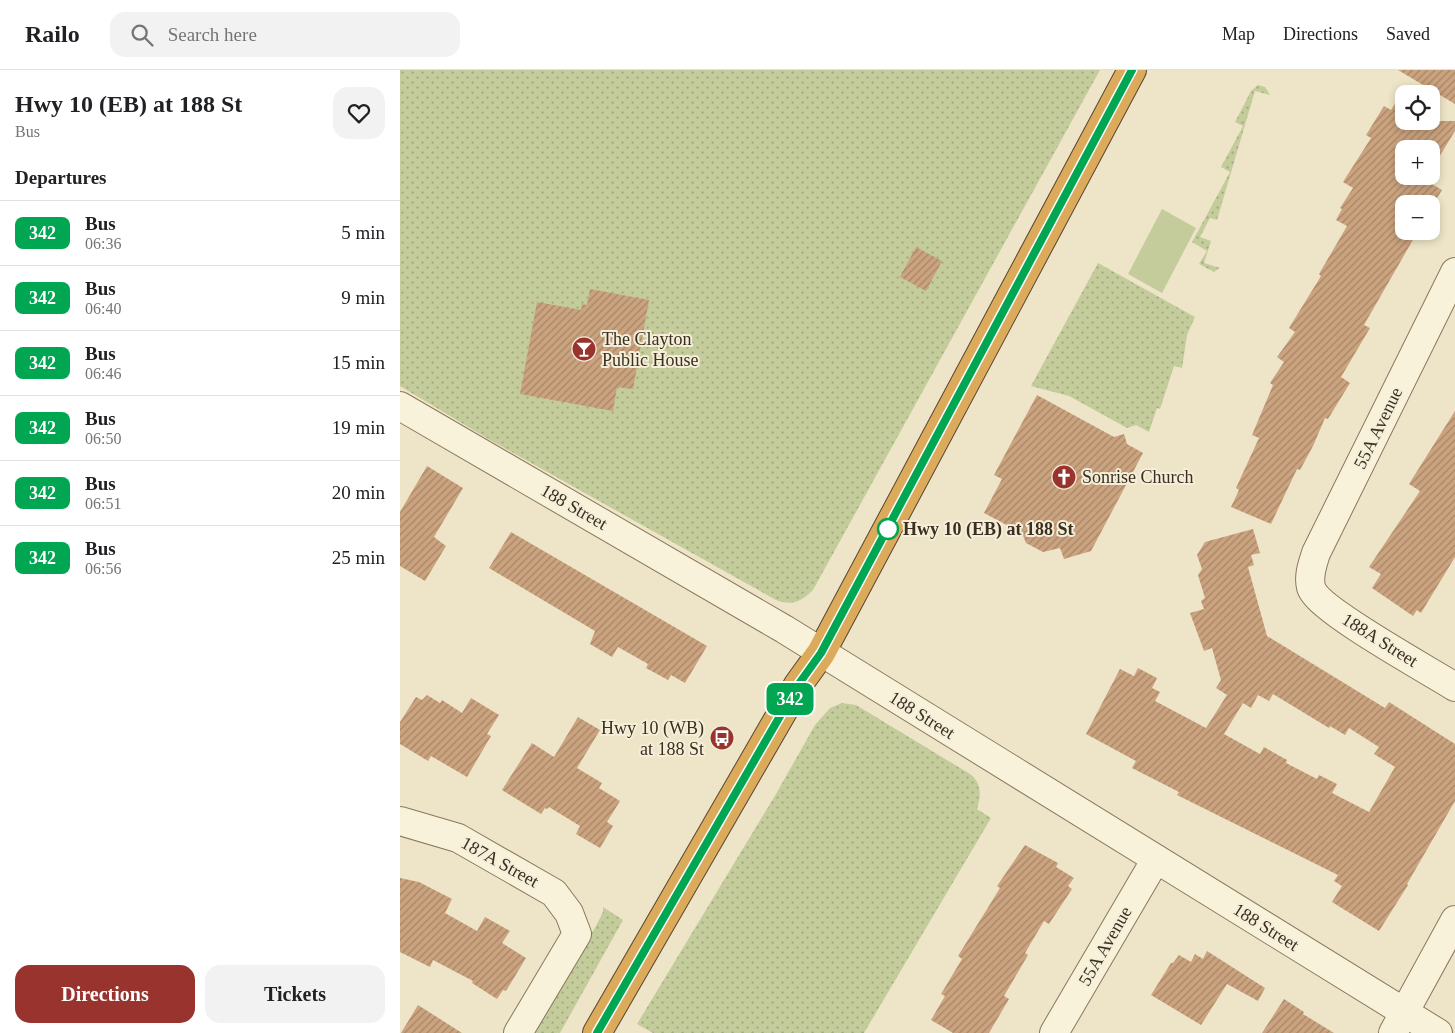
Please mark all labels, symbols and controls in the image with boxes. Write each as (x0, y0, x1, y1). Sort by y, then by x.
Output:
search box (110, 12, 460, 57)
text: Railo (25, 21, 80, 47)
icon: search (128, 21, 156, 49)
text: Search here (168, 24, 257, 45)
text: Map (1222, 24, 1255, 44)
text: Directions (1283, 24, 1358, 44)
text: Saved (1386, 24, 1430, 44)
map controls (1395, 85, 1440, 240)
button: locate (1395, 85, 1440, 130)
button: heart (333, 87, 385, 139)
text: Hwy 10 (EB) at 188 St (15, 91, 242, 117)
text: Bus (15, 123, 40, 140)
button: + (1395, 140, 1440, 185)
text: Departures (15, 167, 106, 188)
button: − (1395, 195, 1440, 240)
text: Bus (85, 213, 116, 234)
text: 5 min (341, 222, 385, 243)
text: 342 (29, 223, 56, 243)
text: 06:36 (85, 235, 121, 252)
text: Bus (85, 278, 116, 299)
text: 9 min (341, 287, 385, 308)
text: 342 (29, 288, 56, 308)
text: 06:40 (85, 300, 121, 317)
place label: The Clayton Public House (602, 329, 699, 370)
bar icon: The Clayton Public House (571, 336, 597, 362)
text: Bus (85, 343, 116, 364)
text: 15 min (332, 352, 385, 373)
text: 342 (29, 353, 56, 373)
text: 06:46 (85, 365, 121, 382)
street label: 55A Avenue (1350, 384, 1406, 472)
text: Bus (85, 408, 116, 429)
text: 19 min (332, 417, 385, 438)
text: 342 (29, 418, 56, 438)
text: 06:50 (85, 430, 121, 447)
church icon: Sonrise Church (1051, 464, 1077, 490)
place label: Sonrise Church (1082, 467, 1194, 487)
text: Bus (85, 473, 116, 494)
street label: 188 Street (537, 480, 611, 534)
text: 20 min (332, 482, 385, 503)
text: 342 (29, 483, 56, 503)
text: 06:51 (85, 495, 121, 512)
marker: Hwy 10 (EB) at 188 St (877, 518, 899, 540)
place label: Hwy 10 (EB) at 188 St (903, 519, 1074, 540)
text: Bus (85, 538, 116, 559)
text: 25 min (332, 547, 385, 568)
text: 342 (29, 548, 56, 568)
text: 06:56 (85, 560, 121, 577)
street label: 188A Street (1338, 609, 1422, 671)
line badge: 342 (761, 683, 819, 715)
street label: 188 Street (886, 687, 958, 743)
text: 342 (777, 689, 804, 709)
place label: Hwy 10 (WB) at 188 St (601, 718, 704, 759)
bus stop icon: Hwy 10 (WB) at 188 St (709, 725, 735, 751)
street label: 187A Street (458, 833, 542, 891)
street label: 188 Street (1230, 899, 1302, 955)
street label: 55A Avenue (1074, 903, 1136, 989)
button: Directions (15, 965, 195, 1023)
button: Tickets (205, 965, 385, 1023)

